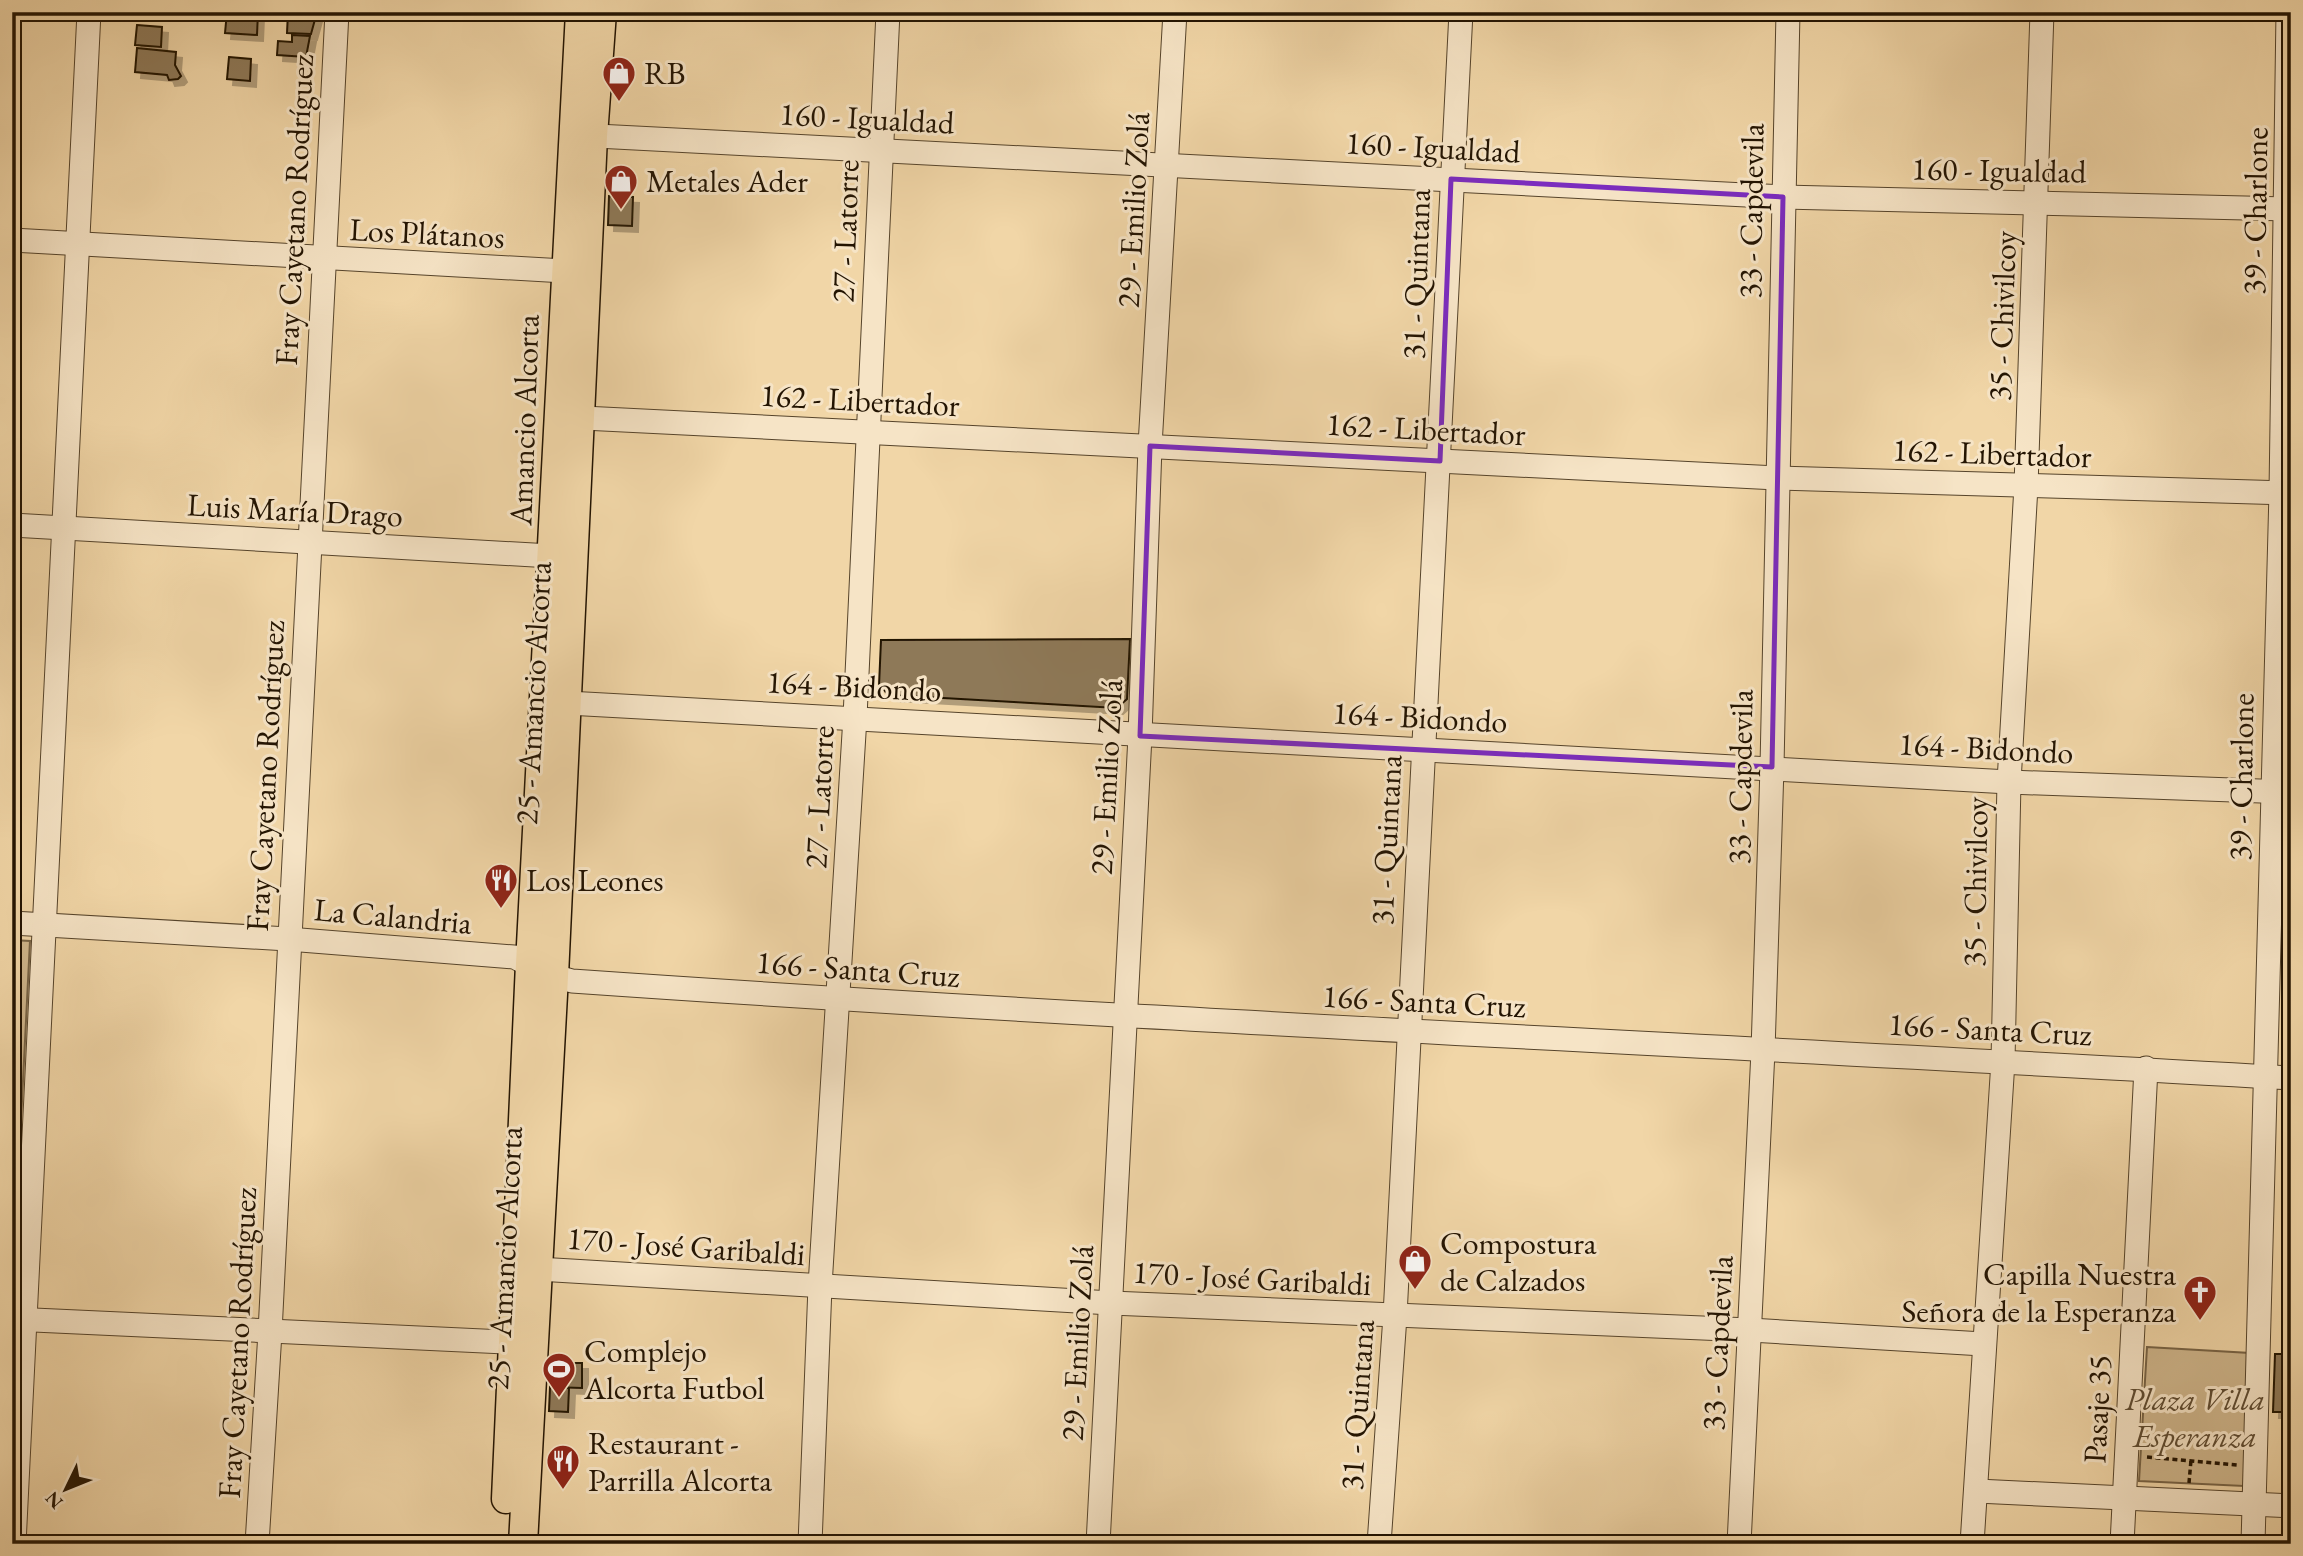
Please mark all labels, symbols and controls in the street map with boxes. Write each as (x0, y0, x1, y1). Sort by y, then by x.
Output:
place label: RB (644, 52, 686, 94)
street label: Fray Cayetano Rodríguez (265, 53, 323, 367)
shop icon: RB (600, 54, 638, 103)
street label: 160 - Igualdad (779, 92, 956, 144)
street label: 29 - Emilio Zolá (1107, 111, 1159, 309)
street label: 160 - Igualdad (1345, 121, 1522, 173)
street label: 33 - Capdevila (1728, 123, 1774, 299)
street label: 39 - Charlone (2233, 127, 2277, 295)
street label: 160 - Igualdad (1911, 147, 2088, 193)
street label: 27 - Latorre (822, 159, 868, 303)
place label: Metales Ader (646, 160, 808, 202)
shop icon: Metales Ader (602, 162, 640, 211)
street label: 31 - Quintana (1392, 188, 1440, 360)
street label: Los Plátanos (348, 208, 506, 258)
street label: 35 - Chivilcoy (1978, 229, 2026, 402)
street label: Amancio Alcorta (499, 313, 549, 527)
street label: 162 - Libertador (759, 374, 961, 426)
street label: 162 - Libertador (1325, 403, 1527, 455)
street label: 162 - Libertador (1892, 429, 2093, 477)
street label: Luis María Drago (186, 483, 404, 537)
street label: 25 - Amancio Alcorta (505, 560, 561, 826)
street label: Fray Cayetano Rodríguez (236, 619, 294, 933)
street label: 164 - Bidondo (765, 660, 943, 712)
street label: 29 - Emilio Zolá (1080, 678, 1132, 876)
street label: 33 - Capdevila (1717, 689, 1763, 865)
street label: 164 - Bidondo (1331, 691, 1509, 743)
street label: 39 - Charlone (2219, 693, 2263, 861)
street label: 164 - Bidondo (1897, 722, 2075, 774)
street label: 27 - Latorre (794, 724, 844, 870)
street label: 31 - Quintana (1361, 753, 1411, 926)
street label: 35 - Chivilcoy (1953, 796, 1998, 968)
place label: Los Leones (526, 859, 664, 901)
restaurant icon: Los Leones (482, 861, 520, 910)
street label: La Calandria (312, 888, 474, 944)
street label: 166 - Santa Cruz (755, 941, 961, 997)
street label: 166 - Santa Cruz (1321, 975, 1527, 1027)
street label: 166 - Santa Cruz (1887, 1003, 2093, 1055)
street label: 25 - Amancio Alcorta (476, 1125, 532, 1391)
street label: Fray Cayetano Rodríguez (208, 1186, 266, 1500)
street label: 170 - José Garibaldi (566, 1217, 807, 1275)
place label: Compostura de Calzados (1440, 1222, 1597, 1301)
shop icon: Compostura de Calzados (1396, 1242, 1434, 1291)
street label: 29 - Emilio Zolá (1051, 1244, 1103, 1442)
street label: 170 - José Garibaldi (1132, 1251, 1372, 1305)
place label: Capilla Nuestra Señora de la Esperanza (1901, 1253, 2176, 1332)
street label: 33 - Capdevila (1691, 1254, 1743, 1432)
church icon: Capilla Nuestra Señora de la Esperanza (2181, 1273, 2219, 1322)
street label: 31 - Quintana (1330, 1318, 1384, 1492)
place label: Complejo Alcorta Futbol (583, 1330, 765, 1409)
sports icon: Complejo Alcorta Futbol (540, 1350, 578, 1399)
street label: Pasaje 35 (2073, 1354, 2121, 1464)
park label: Plaza Villa Esperanza (2125, 1378, 2265, 1457)
place label: Restaurant - Parrilla Alcorta (588, 1422, 772, 1501)
restaurant icon: Restaurant - Parrilla Alcorta (544, 1442, 582, 1491)
north arrow (32, 1454, 102, 1524)
text: N (39, 1486, 68, 1514)

